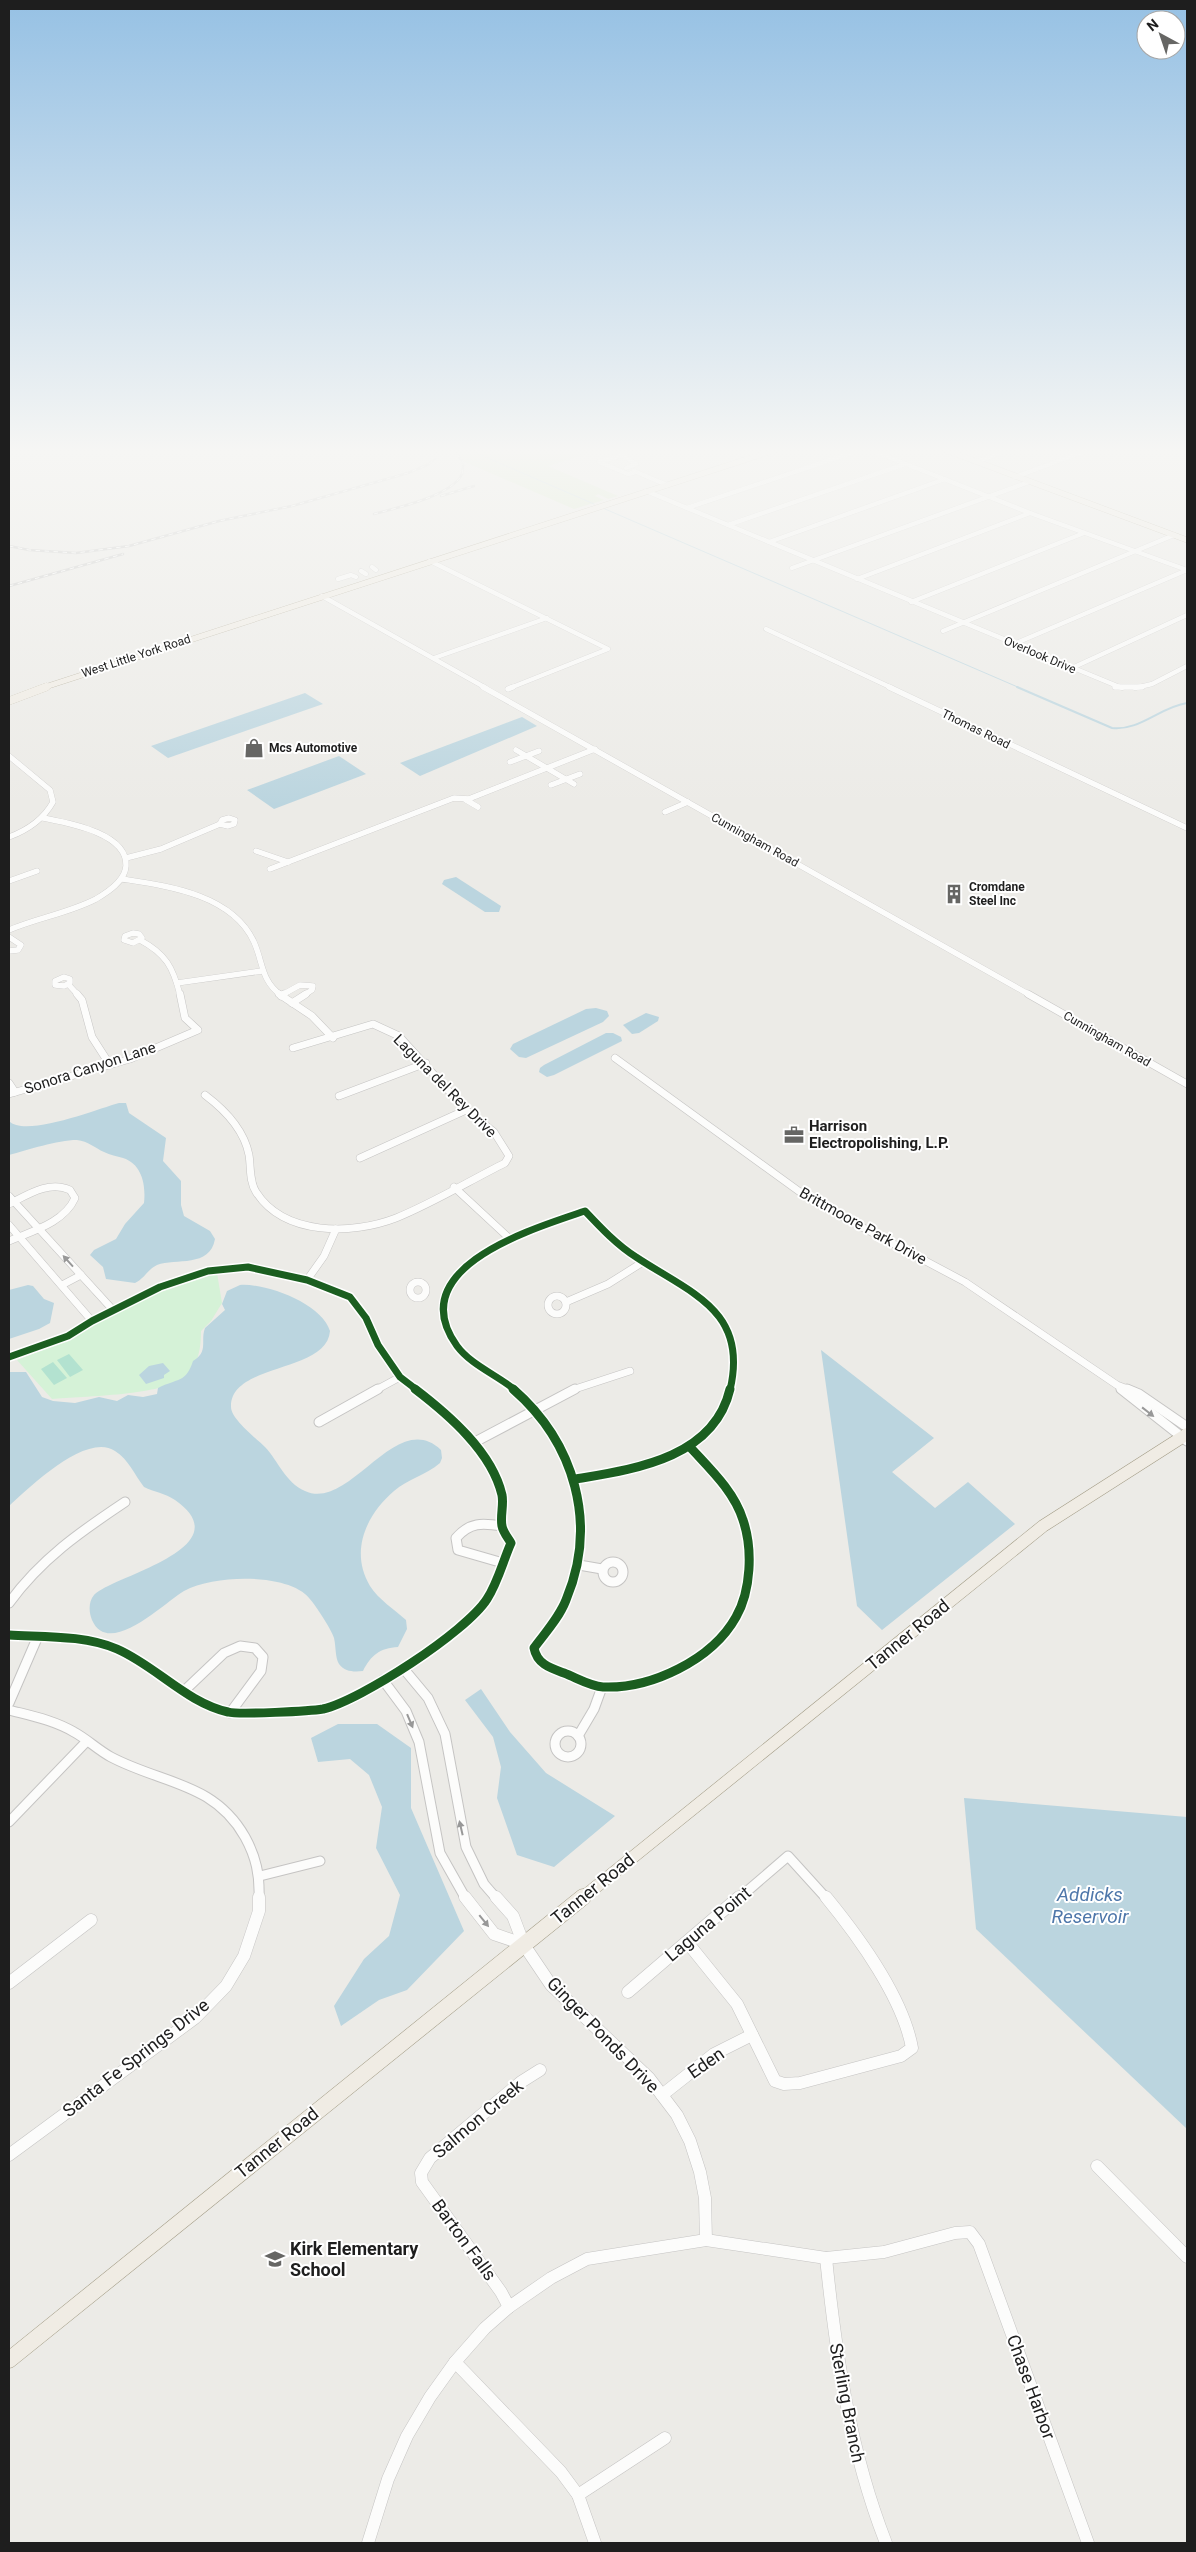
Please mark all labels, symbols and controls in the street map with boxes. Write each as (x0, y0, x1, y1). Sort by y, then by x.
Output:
north arrow (1136, 10, 1186, 60)
text: N (1144, 16, 1162, 34)
street label: West Little York Road (80, 632, 192, 680)
street label: Overlook Drive (1002, 634, 1078, 676)
street label: Thomas Road (940, 706, 1012, 752)
shop icon: Mcs Automotive (243, 737, 265, 759)
place label: Mcs Automotive (269, 741, 358, 755)
street label: Cunningham Road (709, 810, 801, 870)
place label: Cromdane Steel Inc (969, 880, 1025, 908)
building icon: Cromdane Steel Inc (943, 883, 965, 905)
street label: Cunningham Road (1061, 1008, 1153, 1070)
street label: Laguna del Rey Drive (390, 1031, 500, 1141)
street label: Sonora Canyon Lane (22, 1038, 158, 1098)
place label: Harrison Electropolishing, L.P. (809, 1117, 949, 1152)
office icon: Harrison Electropolishing, L.P. (783, 1124, 805, 1146)
street label: Brittmoore Park Drive (796, 1184, 930, 1268)
one-way arrow (63, 1255, 74, 1268)
one-way arrow (1141, 1407, 1154, 1418)
street label: Tanner Road (862, 1595, 953, 1674)
one-way arrow (406, 1714, 414, 1728)
one-way arrow (457, 1819, 465, 1835)
street label: Tanner Road (547, 1849, 638, 1928)
street label: Laguna Point (661, 1882, 755, 1966)
water label: Addicks Reservoir (1052, 1883, 1129, 1928)
one-way arrow (478, 1914, 489, 1927)
street label: Ginger Ponds Drive (543, 1972, 664, 2097)
street label: Santa Fe Springs Drive (58, 1994, 213, 2121)
street label: Eden (683, 2043, 728, 2083)
street label: Salmon Creek (428, 2074, 528, 2162)
street label: Tanner Road (231, 2103, 322, 2182)
street label: Barton Falls (428, 2195, 501, 2284)
place label: Kirk Elementary School (290, 2238, 419, 2280)
school or university icon: Kirk Elementary School (264, 2248, 286, 2270)
street label: Chase Harbor (1003, 2332, 1060, 2442)
street label: Sterling Branch (826, 2341, 869, 2465)

